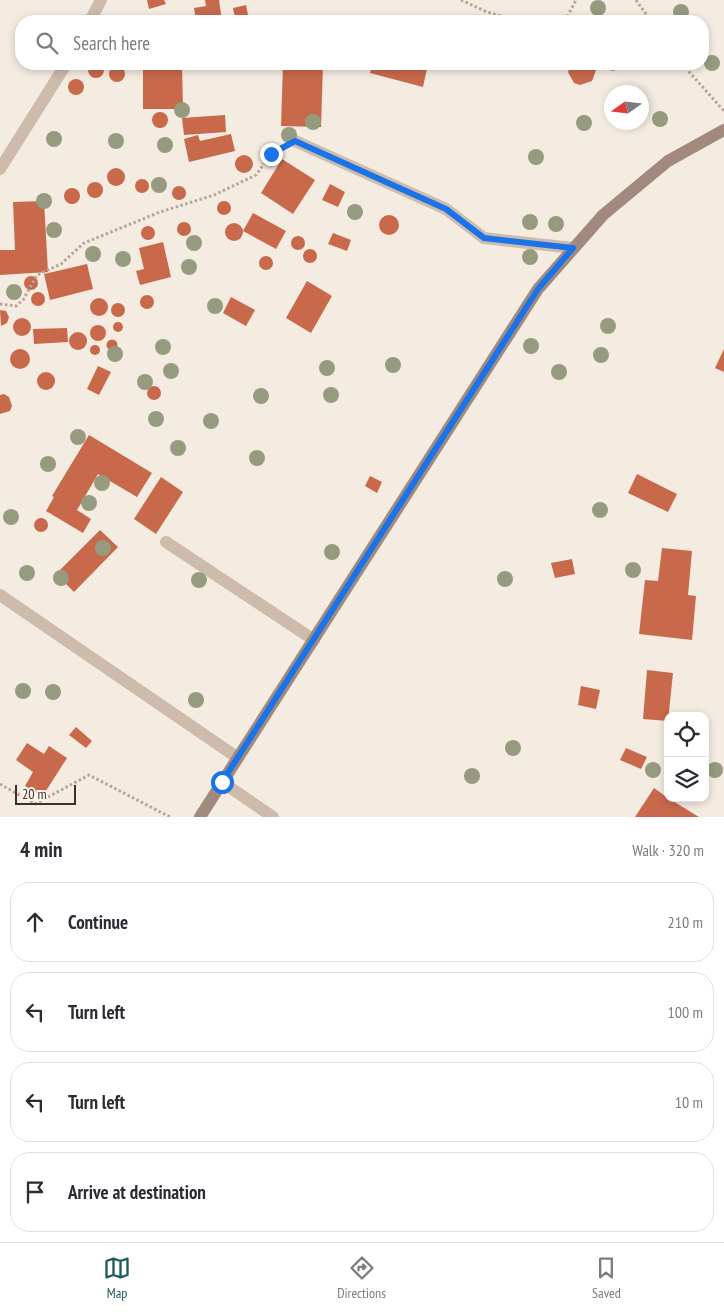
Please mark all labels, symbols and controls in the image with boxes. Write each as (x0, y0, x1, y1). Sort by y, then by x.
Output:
search box (15, 15, 709, 70)
icon: search (33, 29, 61, 57)
text: Search here (73, 31, 150, 55)
north arrow (604, 85, 649, 130)
route end (260, 143, 283, 166)
map controls (664, 712, 709, 802)
button: locate (664, 712, 709, 757)
button: layers (664, 757, 709, 802)
route start (211, 771, 234, 794)
scale bar (15, 782, 76, 805)
text: 20 m (22, 785, 47, 803)
text: 4 min (20, 836, 62, 863)
text: Walk · 320 m (632, 840, 704, 860)
icon: ahead (21, 908, 49, 936)
text: Continue (68, 910, 128, 934)
text: 210 m (668, 912, 703, 932)
icon: left (21, 998, 49, 1026)
text: Turn left (68, 1000, 125, 1024)
text: 100 m (668, 1002, 703, 1022)
icon: left (21, 1088, 49, 1116)
text: Turn left (68, 1090, 125, 1114)
text: 10 m (675, 1092, 703, 1112)
icon: arrive (21, 1178, 49, 1206)
text: Arrive at destination (68, 1180, 206, 1204)
tab: Map (103, 1254, 131, 1302)
tab: Directions (337, 1254, 386, 1302)
tab: Saved (592, 1254, 621, 1302)

